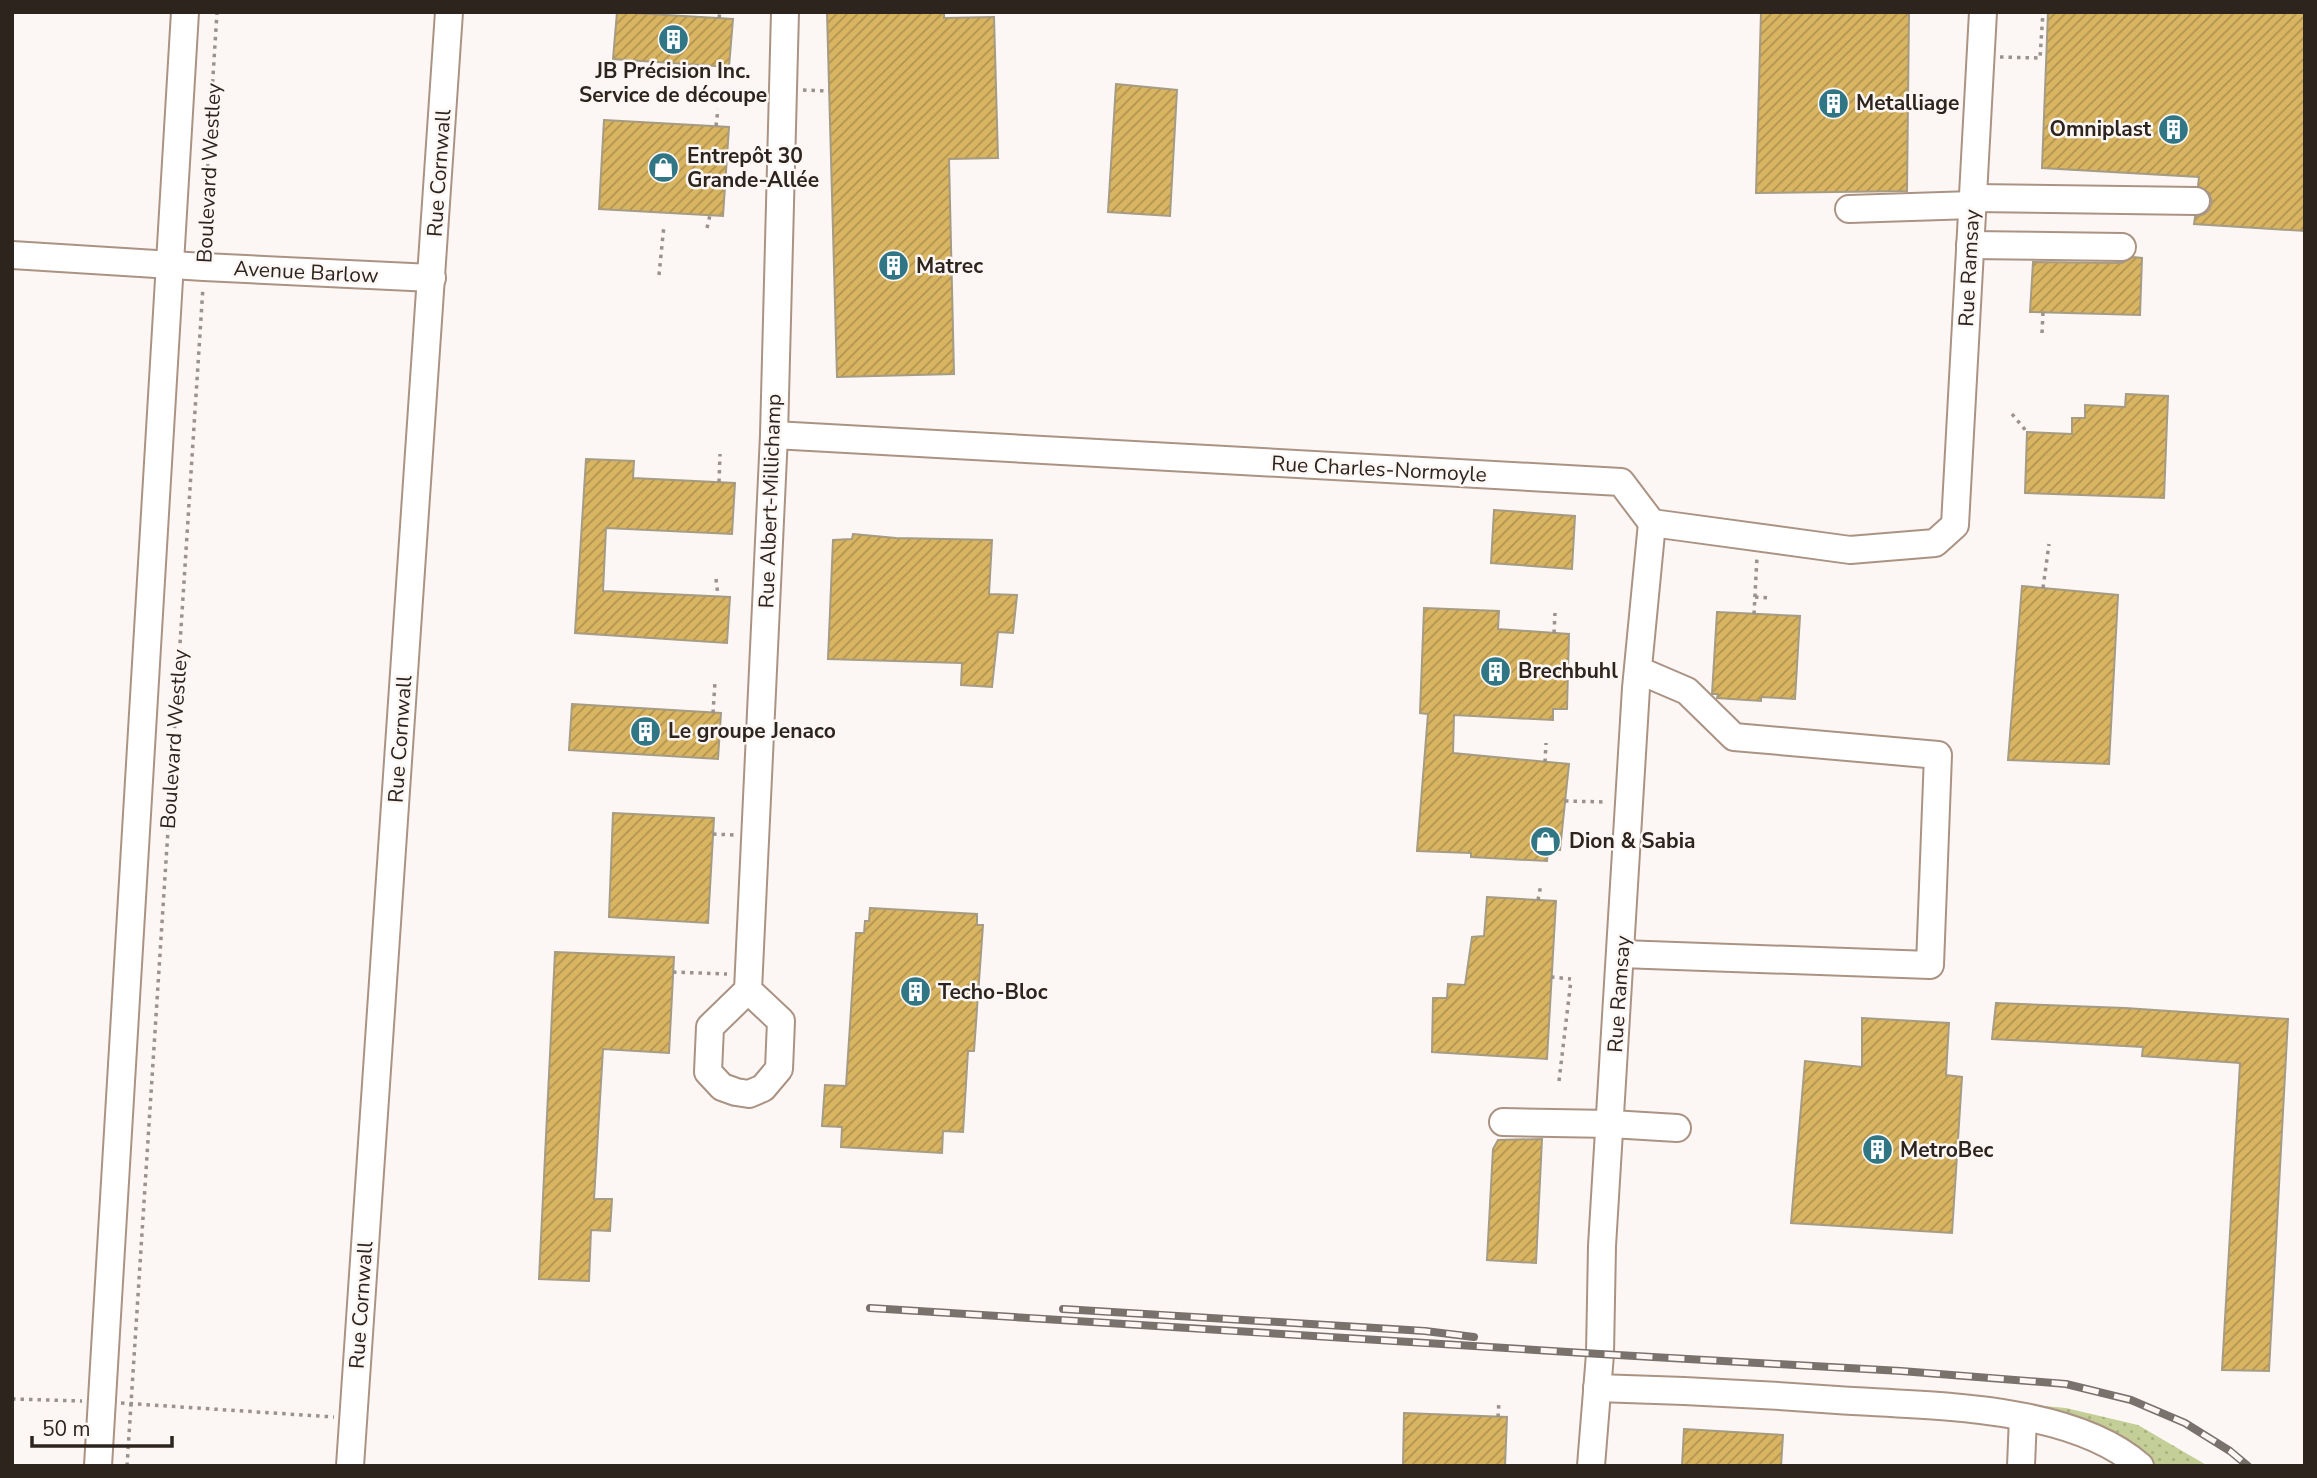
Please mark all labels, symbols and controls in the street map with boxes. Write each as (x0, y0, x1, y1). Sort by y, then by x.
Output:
building icon: JB Précision Inc. Service de découpe (656, 22, 690, 56)
place label: JB Précision Inc. Service de découpe (579, 57, 767, 109)
street label: Boulevard Westley (190, 82, 228, 264)
building icon: Metalliage (1816, 86, 1850, 120)
place label: Metalliage (1856, 89, 1959, 117)
street label: Rue Cornwall (421, 107, 457, 238)
building icon: Omniplast (2157, 112, 2191, 146)
place label: Omniplast (2049, 115, 2152, 143)
place label: Entrepôt 30 Grande-Allée (687, 142, 819, 194)
shop icon: Entrepôt 30 Grande-Allée (647, 151, 681, 185)
street label: Rue Ramsay (1952, 208, 1986, 327)
building icon: Matrec (876, 249, 910, 283)
place label: Matrec (916, 252, 983, 280)
street label: Avenue Barlow (233, 254, 379, 290)
street label: Rue Albert-Millichamp (752, 393, 788, 609)
street label: Rue Charles-Normoyle (1271, 449, 1487, 489)
street label: Boulevard Westley (154, 648, 194, 830)
building icon: Brechbuhl (1478, 654, 1512, 688)
place label: Brechbuhl (1518, 657, 1618, 685)
street label: Rue Cornwall (382, 673, 418, 804)
building icon: Le groupe Jenaco (628, 714, 662, 748)
place label: Le groupe Jenaco (668, 717, 836, 745)
shop icon: Dion & Sabia (1529, 824, 1563, 858)
place label: Dion & Sabia (1569, 827, 1696, 855)
street label: Rue Ramsay (1601, 934, 1637, 1054)
building icon: Techo-Bloc (898, 975, 932, 1009)
place label: Techo-Bloc (938, 978, 1048, 1006)
building icon: MetroBec (1860, 1133, 1894, 1167)
place label: MetroBec (1900, 1136, 1994, 1164)
street label: Rue Cornwall (343, 1239, 379, 1370)
scale bar (32, 1404, 172, 1448)
text: 50 m (42, 1415, 91, 1443)

